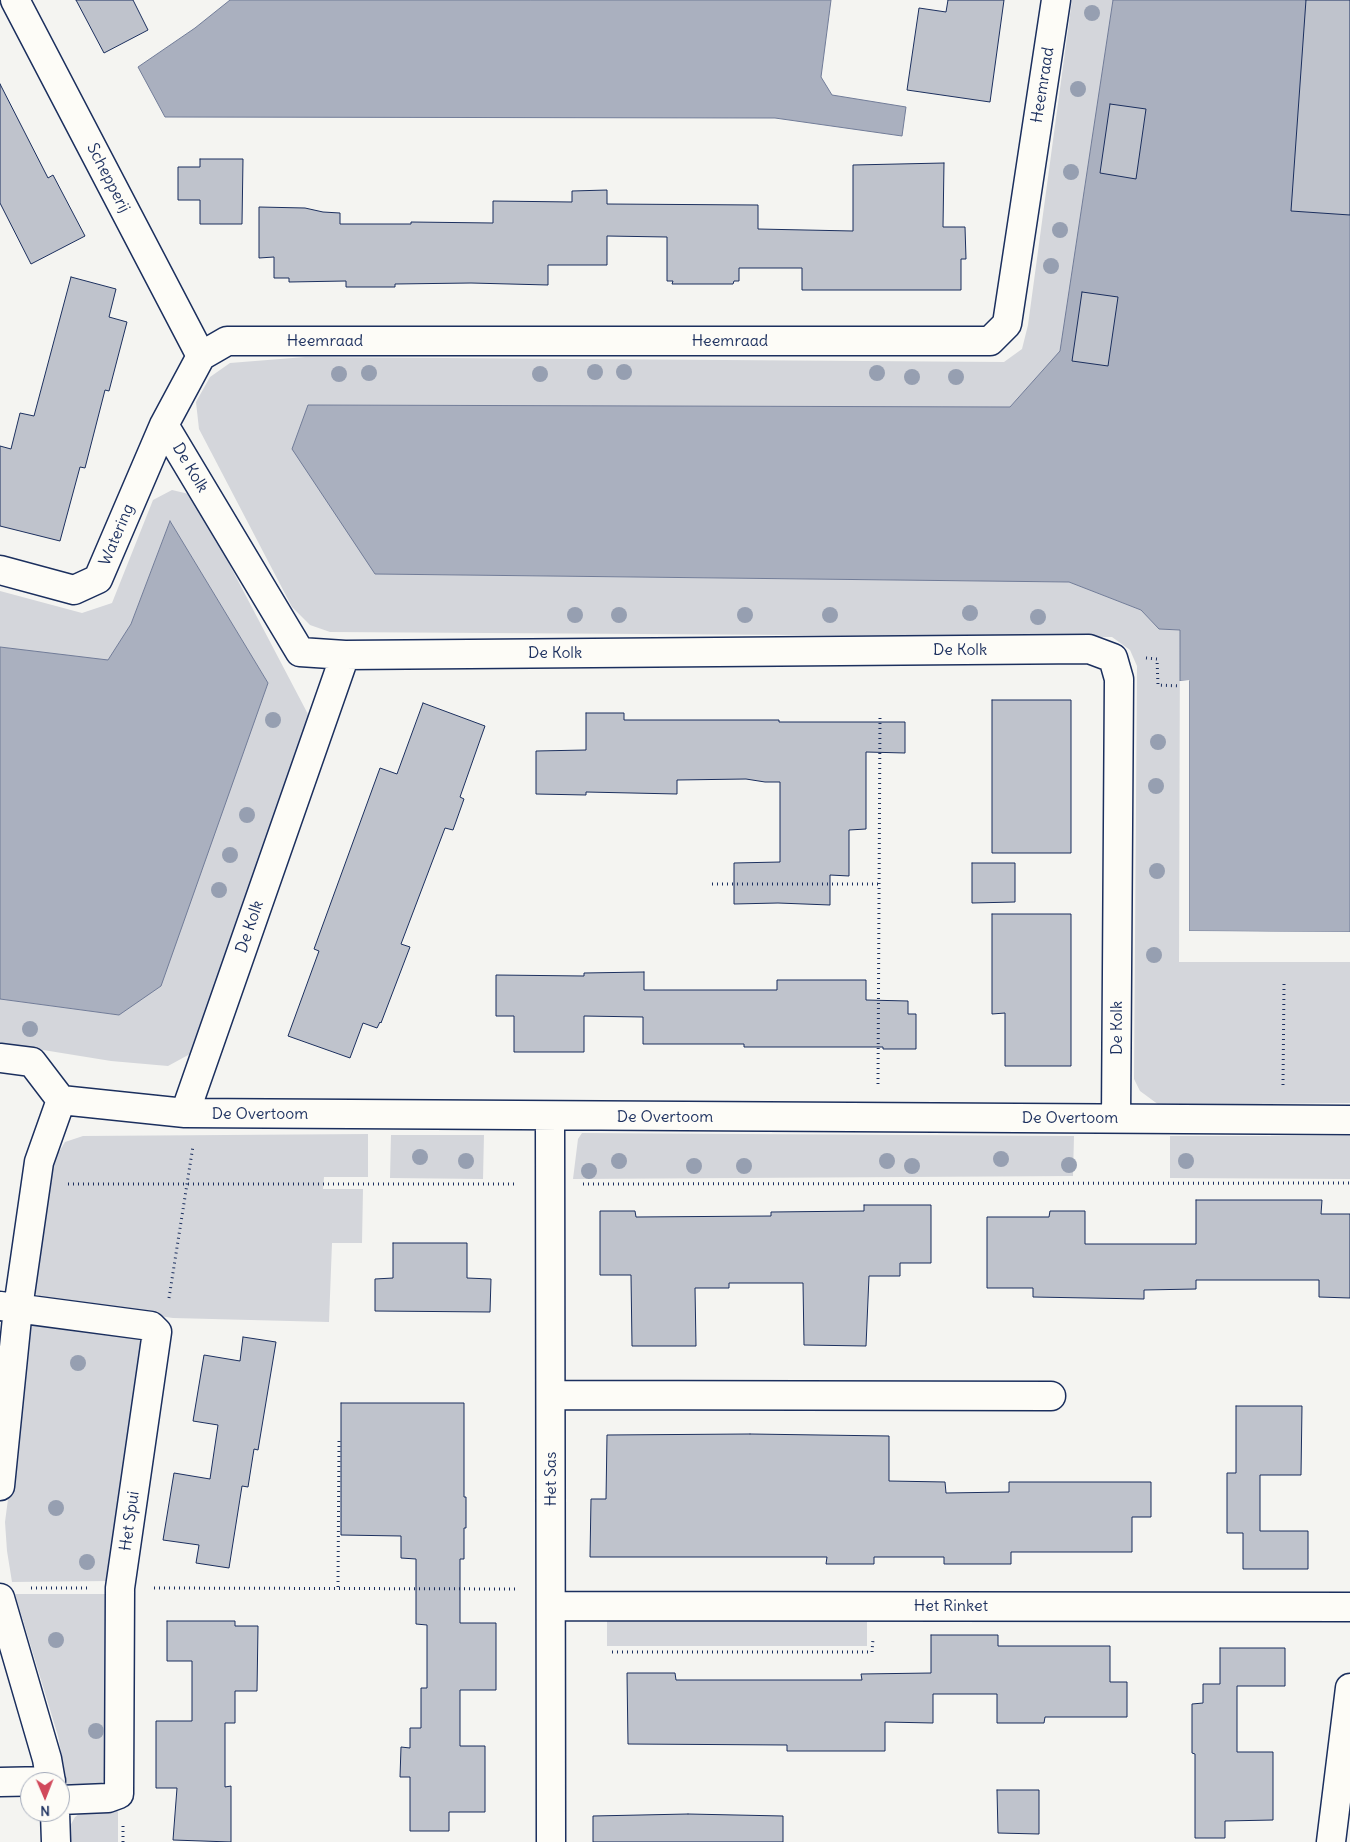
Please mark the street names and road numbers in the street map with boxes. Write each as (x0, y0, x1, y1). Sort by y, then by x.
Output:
street label: Heemraad (1028, 46, 1058, 124)
street label: Schepperij (82, 140, 134, 216)
street label: Heemraad (287, 331, 363, 351)
street label: Heemraad (692, 331, 768, 351)
street label: De Kolk (168, 440, 212, 496)
street label: Watering (95, 501, 139, 569)
street label: De Kolk (933, 640, 987, 660)
street label: De Kolk (528, 643, 582, 663)
street label: De Kolk (232, 898, 268, 956)
street label: De Kolk (1107, 1001, 1127, 1055)
street label: De Overtoom (212, 1104, 308, 1124)
street label: De Overtoom (617, 1107, 713, 1127)
street label: De Overtoom (1022, 1108, 1118, 1128)
street label: Het Sas (541, 1452, 561, 1506)
street label: Het Spui (116, 1490, 144, 1552)
street label: Het Rinket (914, 1596, 988, 1616)

